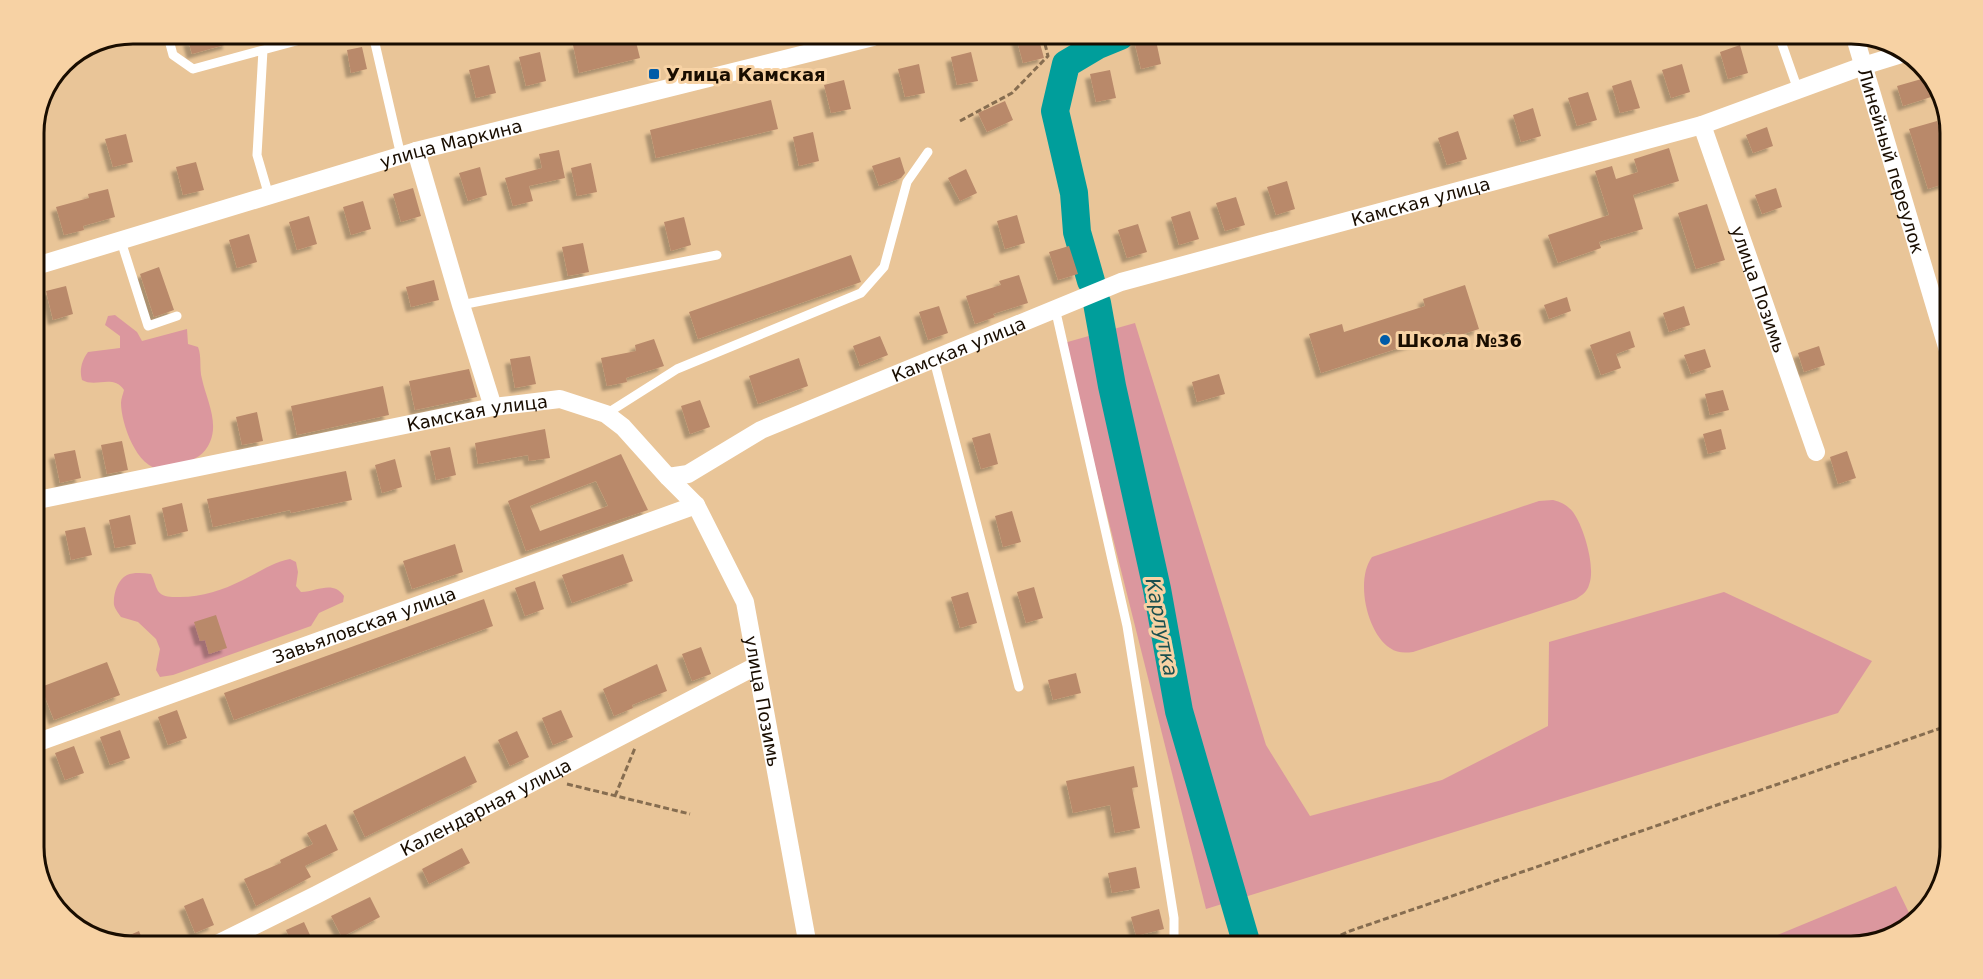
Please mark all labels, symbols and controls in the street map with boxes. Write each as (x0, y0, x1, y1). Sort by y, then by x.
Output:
place label: Улица Камская (666, 64, 826, 85)
street label: Линейный переулок (1854, 65, 1929, 256)
marker: Улица Камская (647, 67, 661, 81)
street label: улица Маркина (377, 114, 524, 172)
street label: Камская улица (1349, 172, 1492, 230)
street label: улица Позимь (1727, 223, 1791, 356)
street label: Камская улица (888, 312, 1029, 386)
place label: Школа №36 (1397, 330, 1522, 351)
marker: Школа №36 (1378, 333, 1392, 347)
street label: Камская улица (405, 390, 549, 435)
water label: Карлутка (1141, 576, 1183, 678)
street label: Завьяловская улица (270, 582, 459, 667)
street label: улица Позимь (741, 634, 785, 768)
street label: Календарная улица (397, 754, 574, 860)

